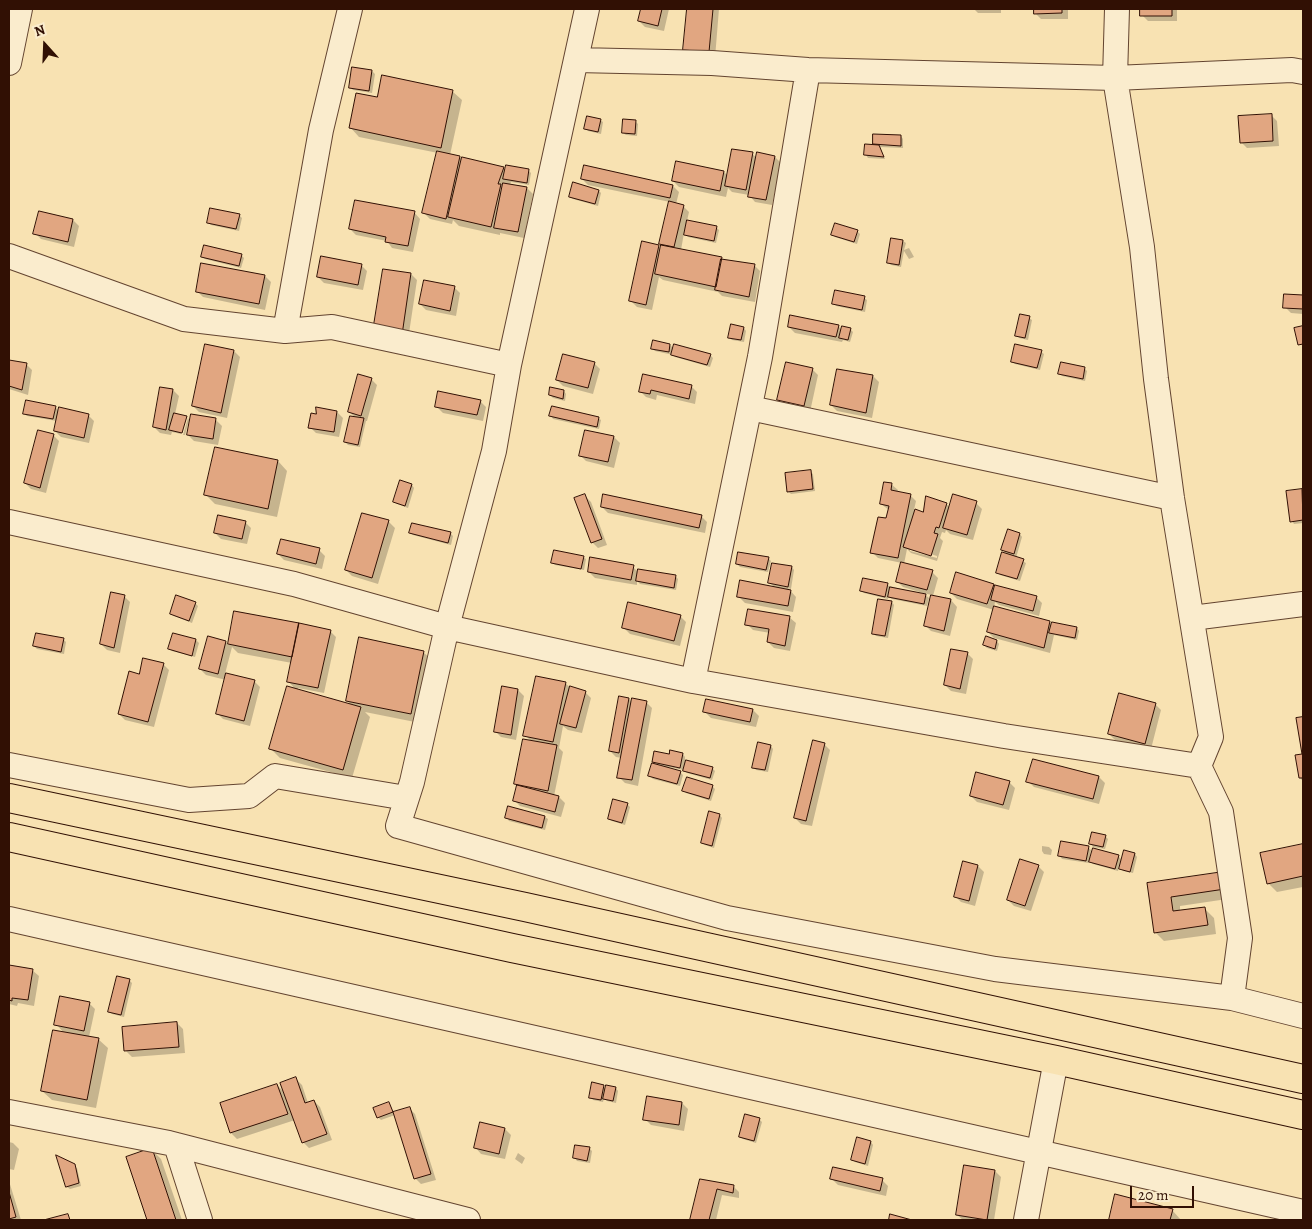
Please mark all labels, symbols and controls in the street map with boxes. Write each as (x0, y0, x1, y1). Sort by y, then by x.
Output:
north arrow (20, 20, 70, 70)
text: N (32, 20, 48, 41)
scale bar (1132, 1176, 1196, 1208)
text: 20 m (1138, 1185, 1169, 1205)

